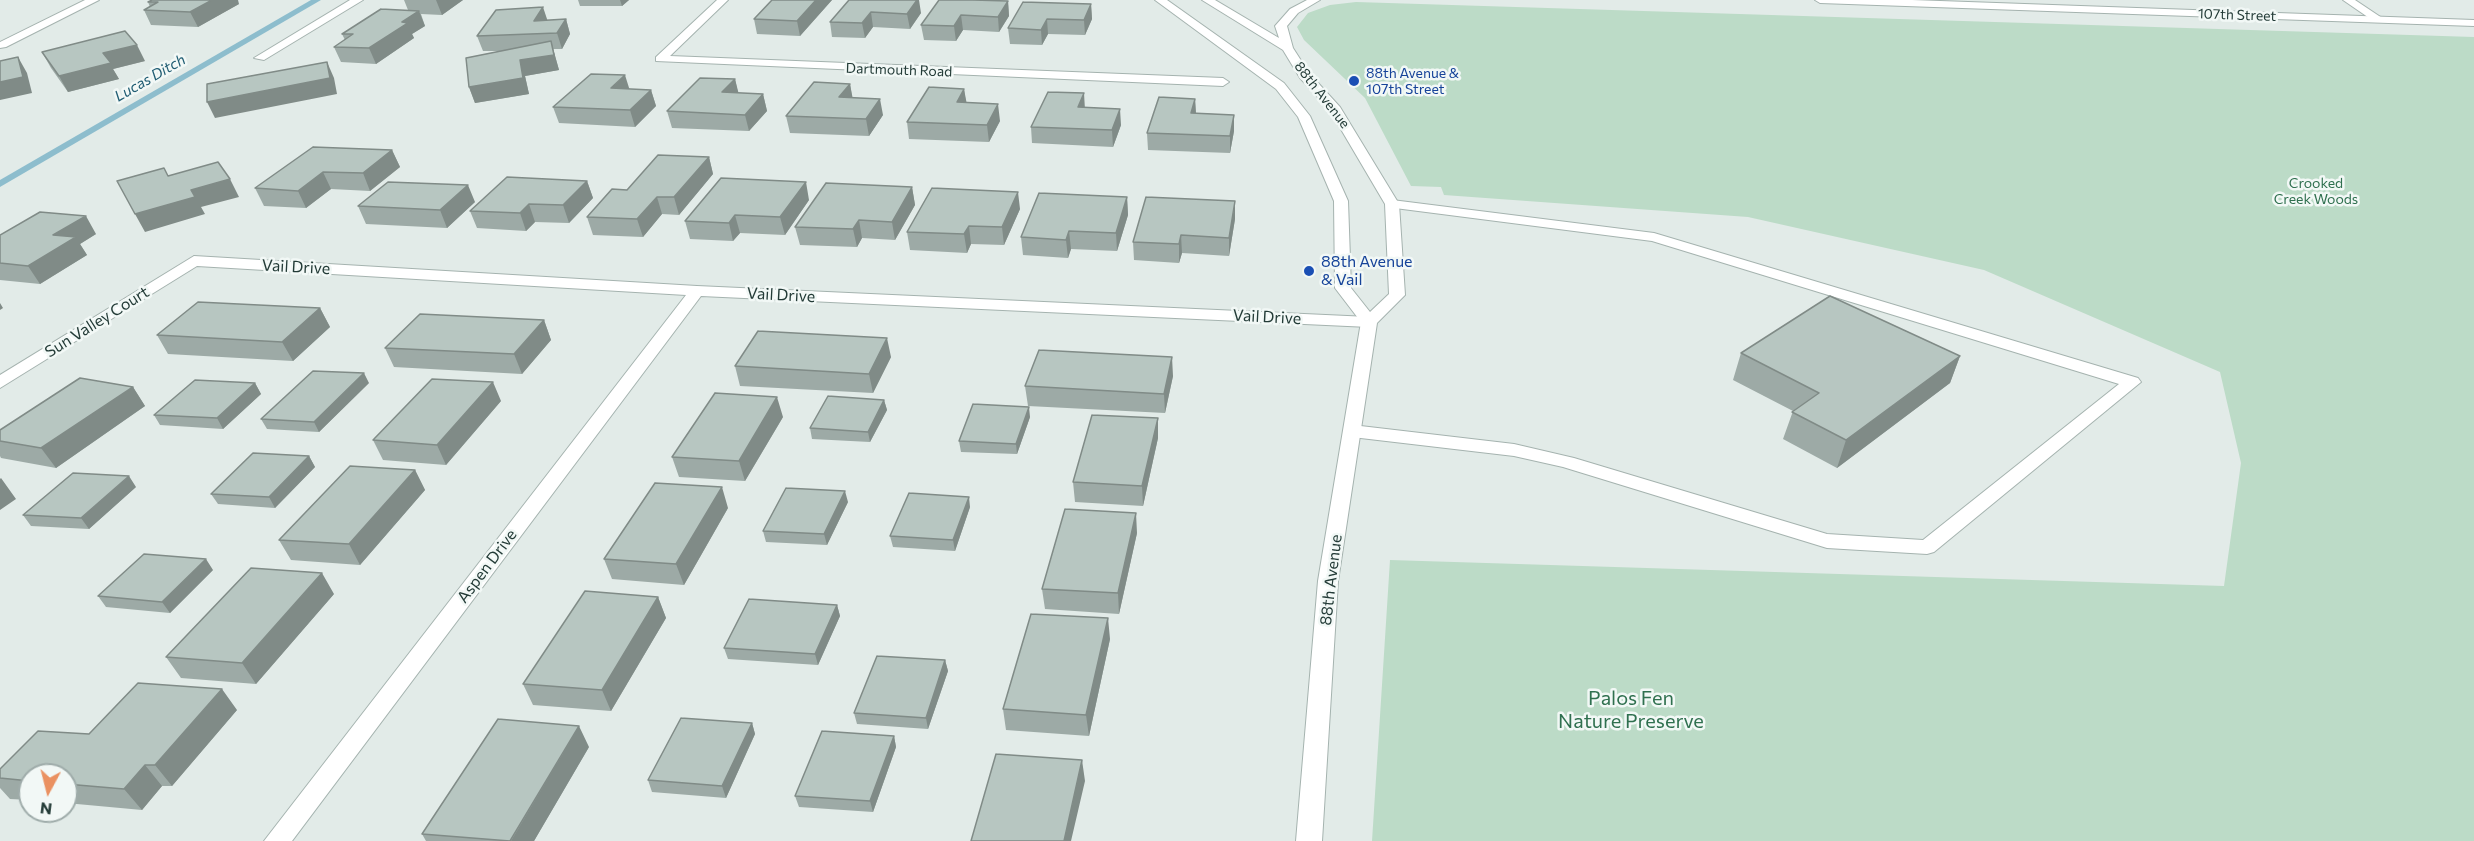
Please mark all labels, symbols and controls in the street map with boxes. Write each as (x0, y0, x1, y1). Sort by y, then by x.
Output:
street label: 107th Street (2197, 5, 2277, 25)
water label: Lucas Ditch (111, 50, 189, 106)
street label: 88th Avenue (1291, 58, 1353, 132)
street label: Dartmouth Road (845, 60, 953, 80)
place label: 88th Avenue & 107th Street (1366, 65, 1459, 98)
marker: 88th Avenue & 107th Street (1347, 74, 1361, 88)
park label: Crooked Creek Woods (2274, 175, 2358, 208)
place label: 88th Avenue & Vail (1321, 252, 1413, 290)
street label: Vail Drive (261, 256, 331, 278)
marker: 88th Avenue & Vail (1302, 264, 1316, 278)
street label: Sun Valley Court (41, 282, 153, 362)
street label: Vail Drive (746, 284, 816, 306)
street label: Vail Drive (1232, 306, 1302, 328)
street label: Aspen Drive (453, 525, 521, 607)
street label: 88th Avenue (1316, 533, 1346, 627)
park label: Palos Fen Nature Preserve (1558, 686, 1704, 733)
north arrow (18, 763, 78, 823)
text: N (39, 799, 53, 820)

